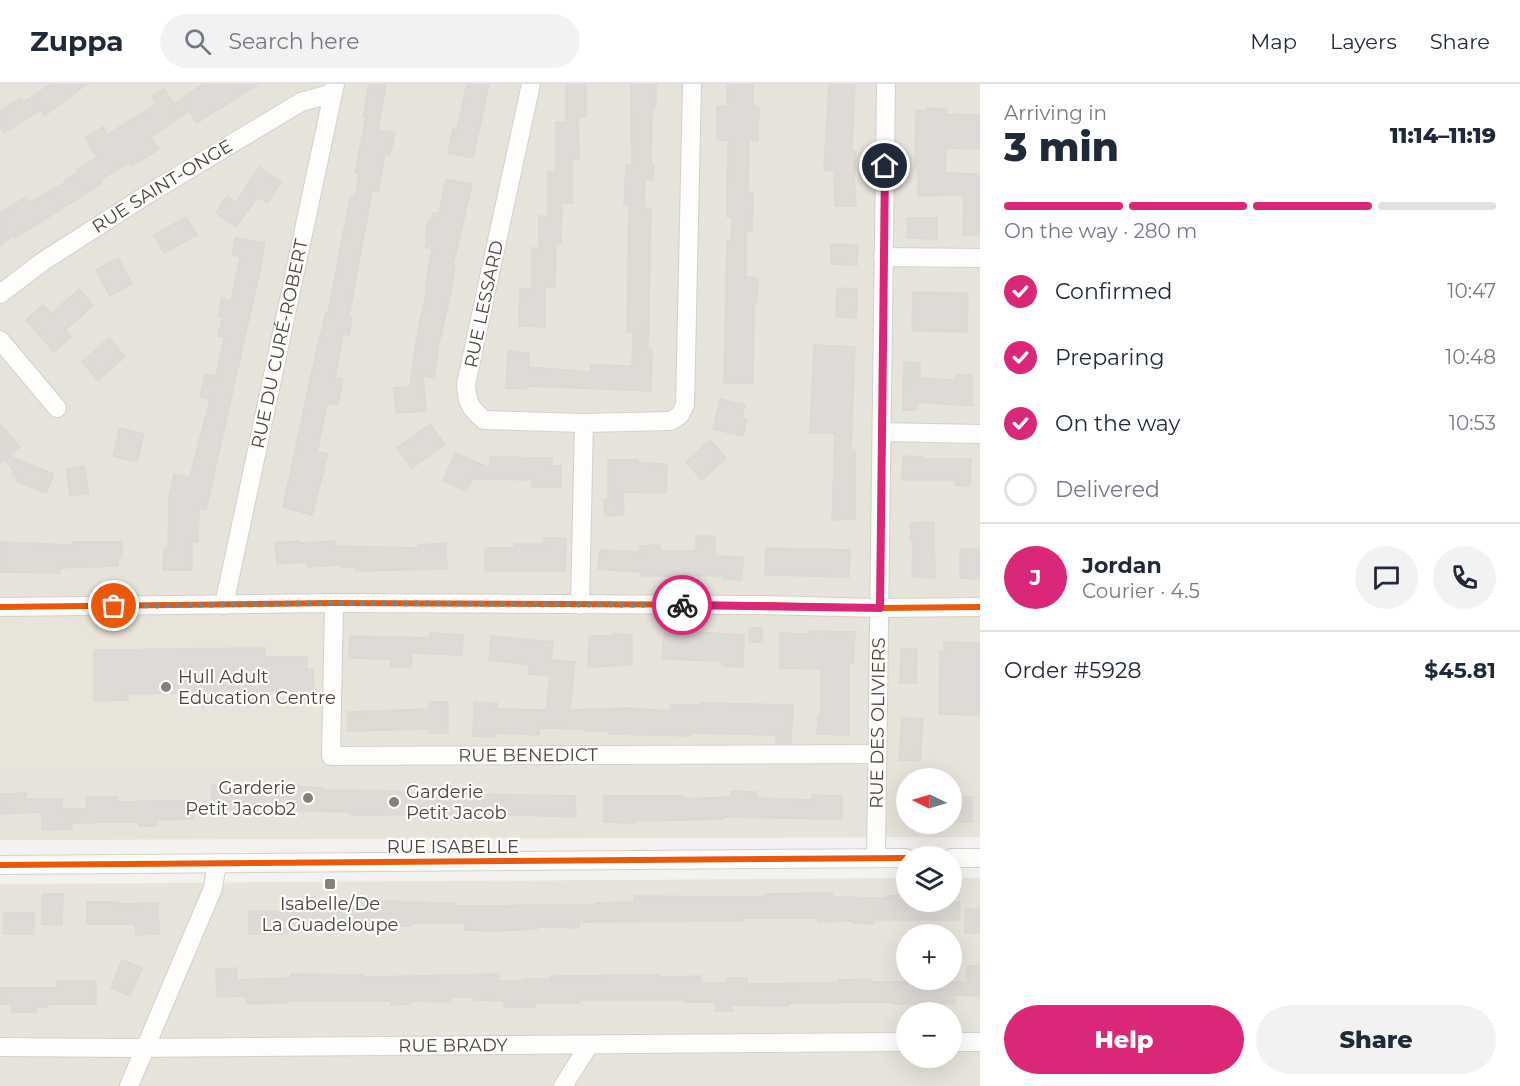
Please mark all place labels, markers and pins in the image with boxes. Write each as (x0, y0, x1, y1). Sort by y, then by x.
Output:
pin (859, 140, 910, 191)
pin (88, 580, 139, 631)
place label: Hull Adult Education Centre (178, 666, 336, 709)
marker: Hull Adult Education Centre (159, 680, 173, 694)
place label: Garderie Petit Jacob2 (185, 777, 296, 820)
place label: Garderie Petit Jacob (406, 781, 507, 824)
marker: Garderie Petit Jacob2 (301, 791, 315, 805)
marker: Garderie Petit Jacob (387, 795, 401, 809)
marker: Isabelle/De La Guadeloupe (323, 877, 337, 891)
place label: Isabelle/De La Guadeloupe (262, 893, 399, 936)

